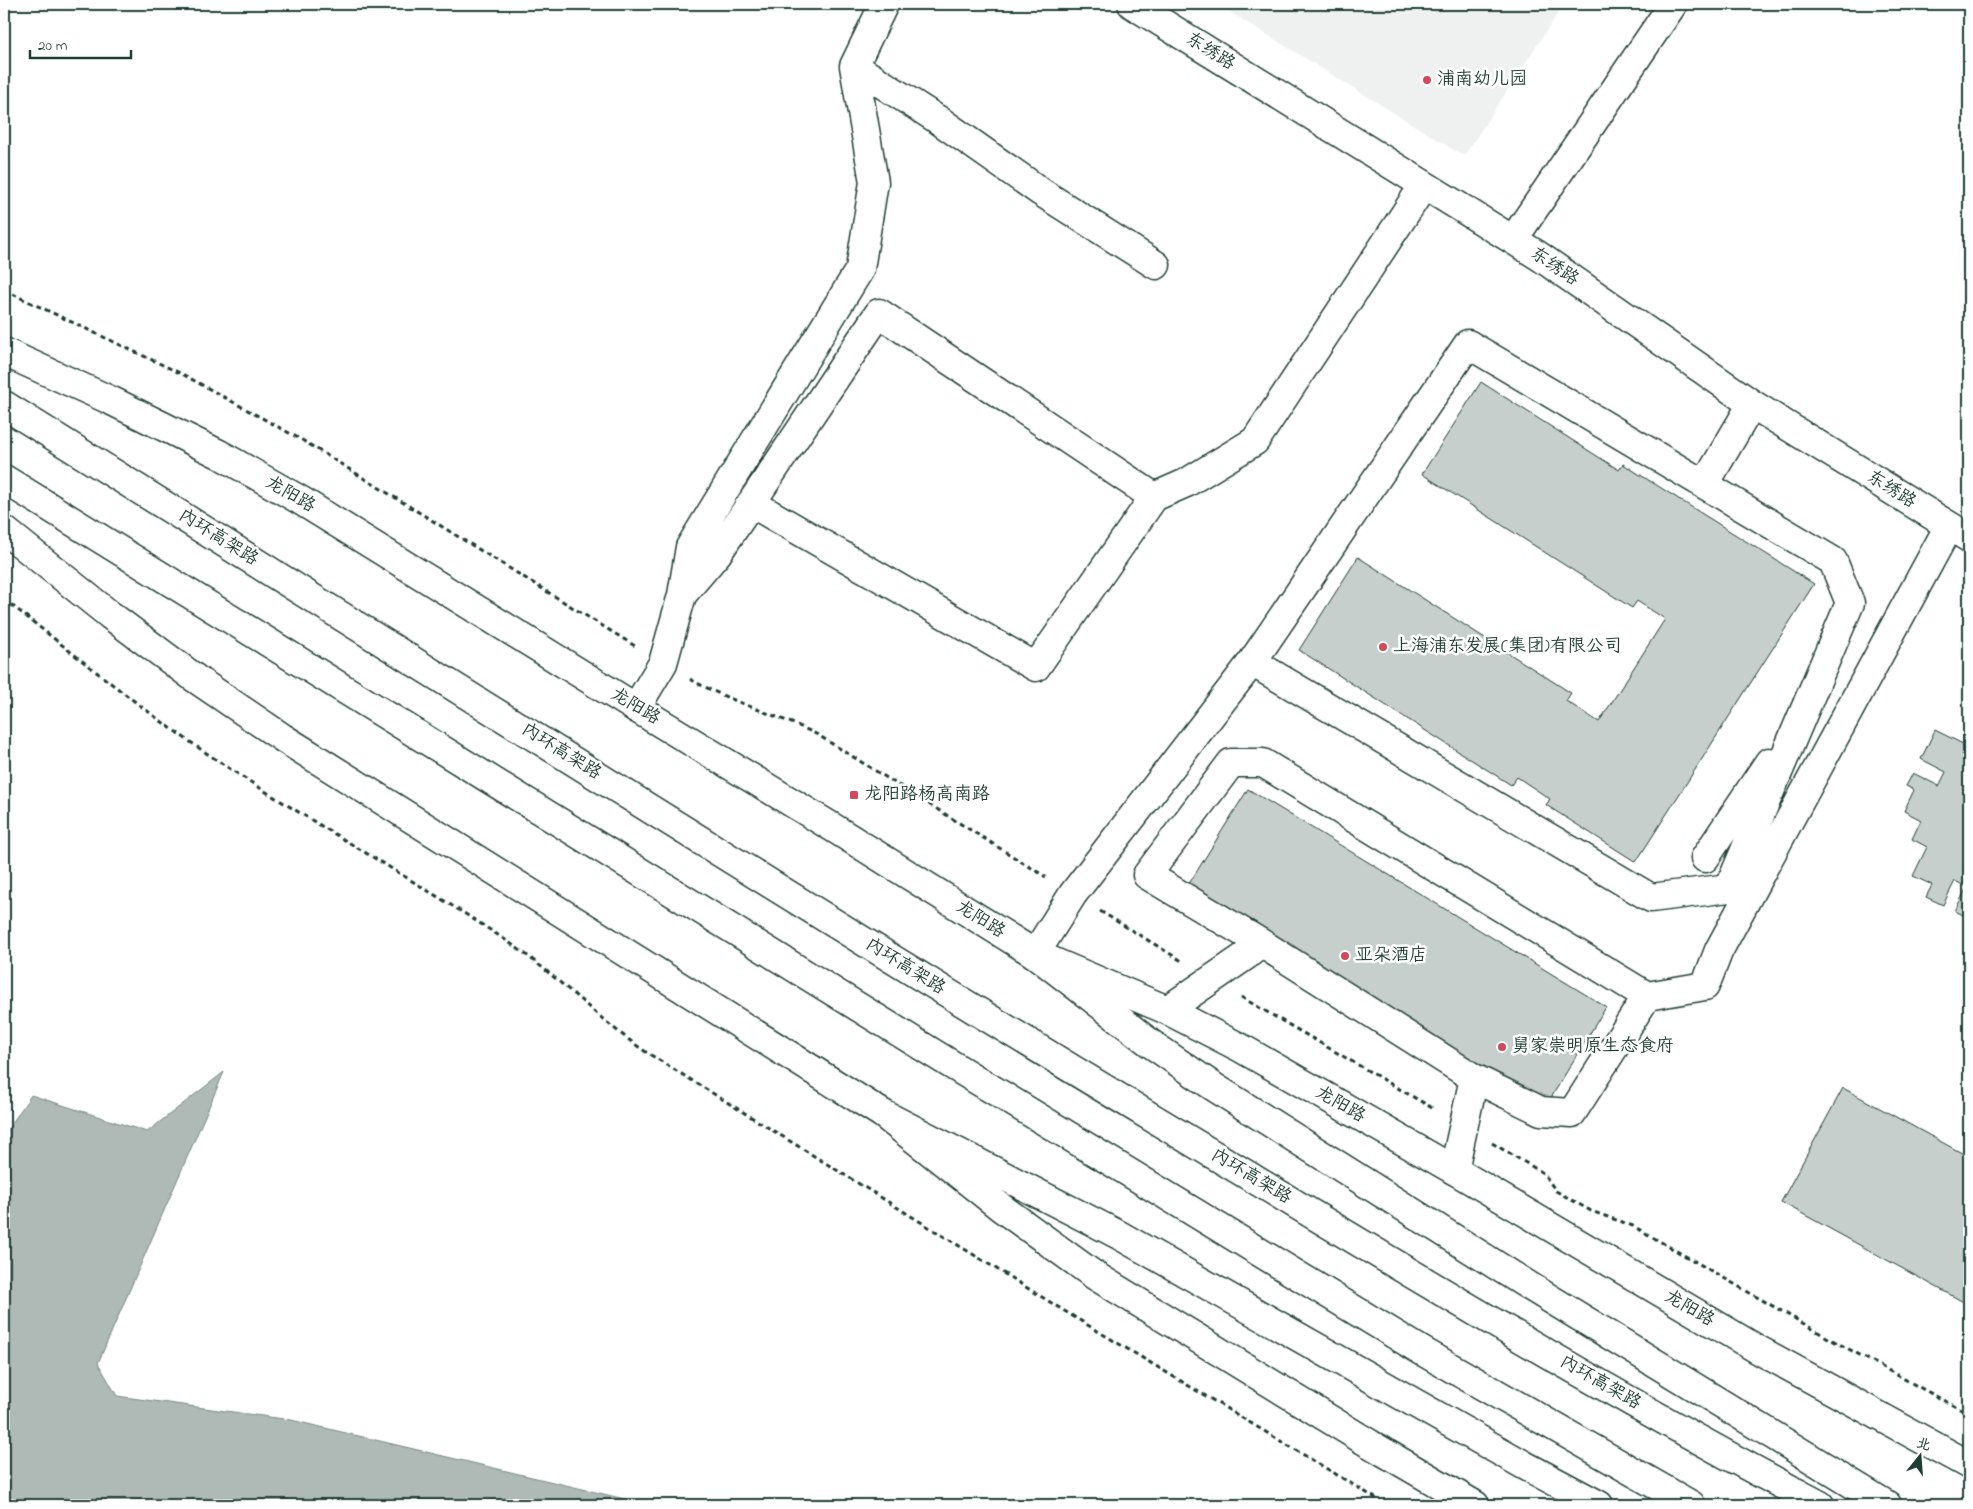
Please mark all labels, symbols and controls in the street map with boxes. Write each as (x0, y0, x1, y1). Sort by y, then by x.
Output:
street label: 东绣路 (1180, 27, 1240, 77)
scale bar (30, 28, 131, 60)
text: 20 m (38, 35, 68, 57)
place label: 浦南幼儿园 (1437, 67, 1527, 93)
marker: 浦南幼儿园 (1421, 74, 1433, 86)
street label: 东绣路 (1524, 241, 1584, 293)
street label: 东绣路 (1861, 465, 1921, 515)
street label: 龙阳路 (260, 470, 320, 520)
street label: 内环高架路 (173, 503, 263, 573)
place label: 上海浦东发展(集团)有限公司 (1393, 634, 1622, 660)
marker: 上海浦东发展(集团)有限公司 (1377, 641, 1389, 653)
street label: 龙阳路 (605, 682, 665, 732)
street label: 内环高架路 (516, 717, 606, 787)
place label: 龙阳路杨高南路 (864, 782, 990, 808)
marker: 龙阳路杨高南路 (848, 789, 860, 801)
street label: 龙阳路 (950, 895, 1010, 945)
street label: 内环高架路 (860, 932, 950, 1002)
place label: 亚朵酒店 (1355, 943, 1427, 969)
marker: 亚朵酒店 (1339, 950, 1351, 962)
place label: 舅家崇明原生态食府 (1512, 1034, 1674, 1060)
marker: 舅家崇明原生态食府 (1496, 1041, 1508, 1053)
street label: 龙阳路 (1310, 1080, 1370, 1130)
street label: 内环高架路 (1206, 1143, 1296, 1211)
street label: 龙阳路 (1659, 1284, 1719, 1334)
street label: 内环高架路 (1555, 1349, 1645, 1417)
north arrow (1896, 1432, 1946, 1482)
text: 北 (1914, 1433, 1933, 1457)

